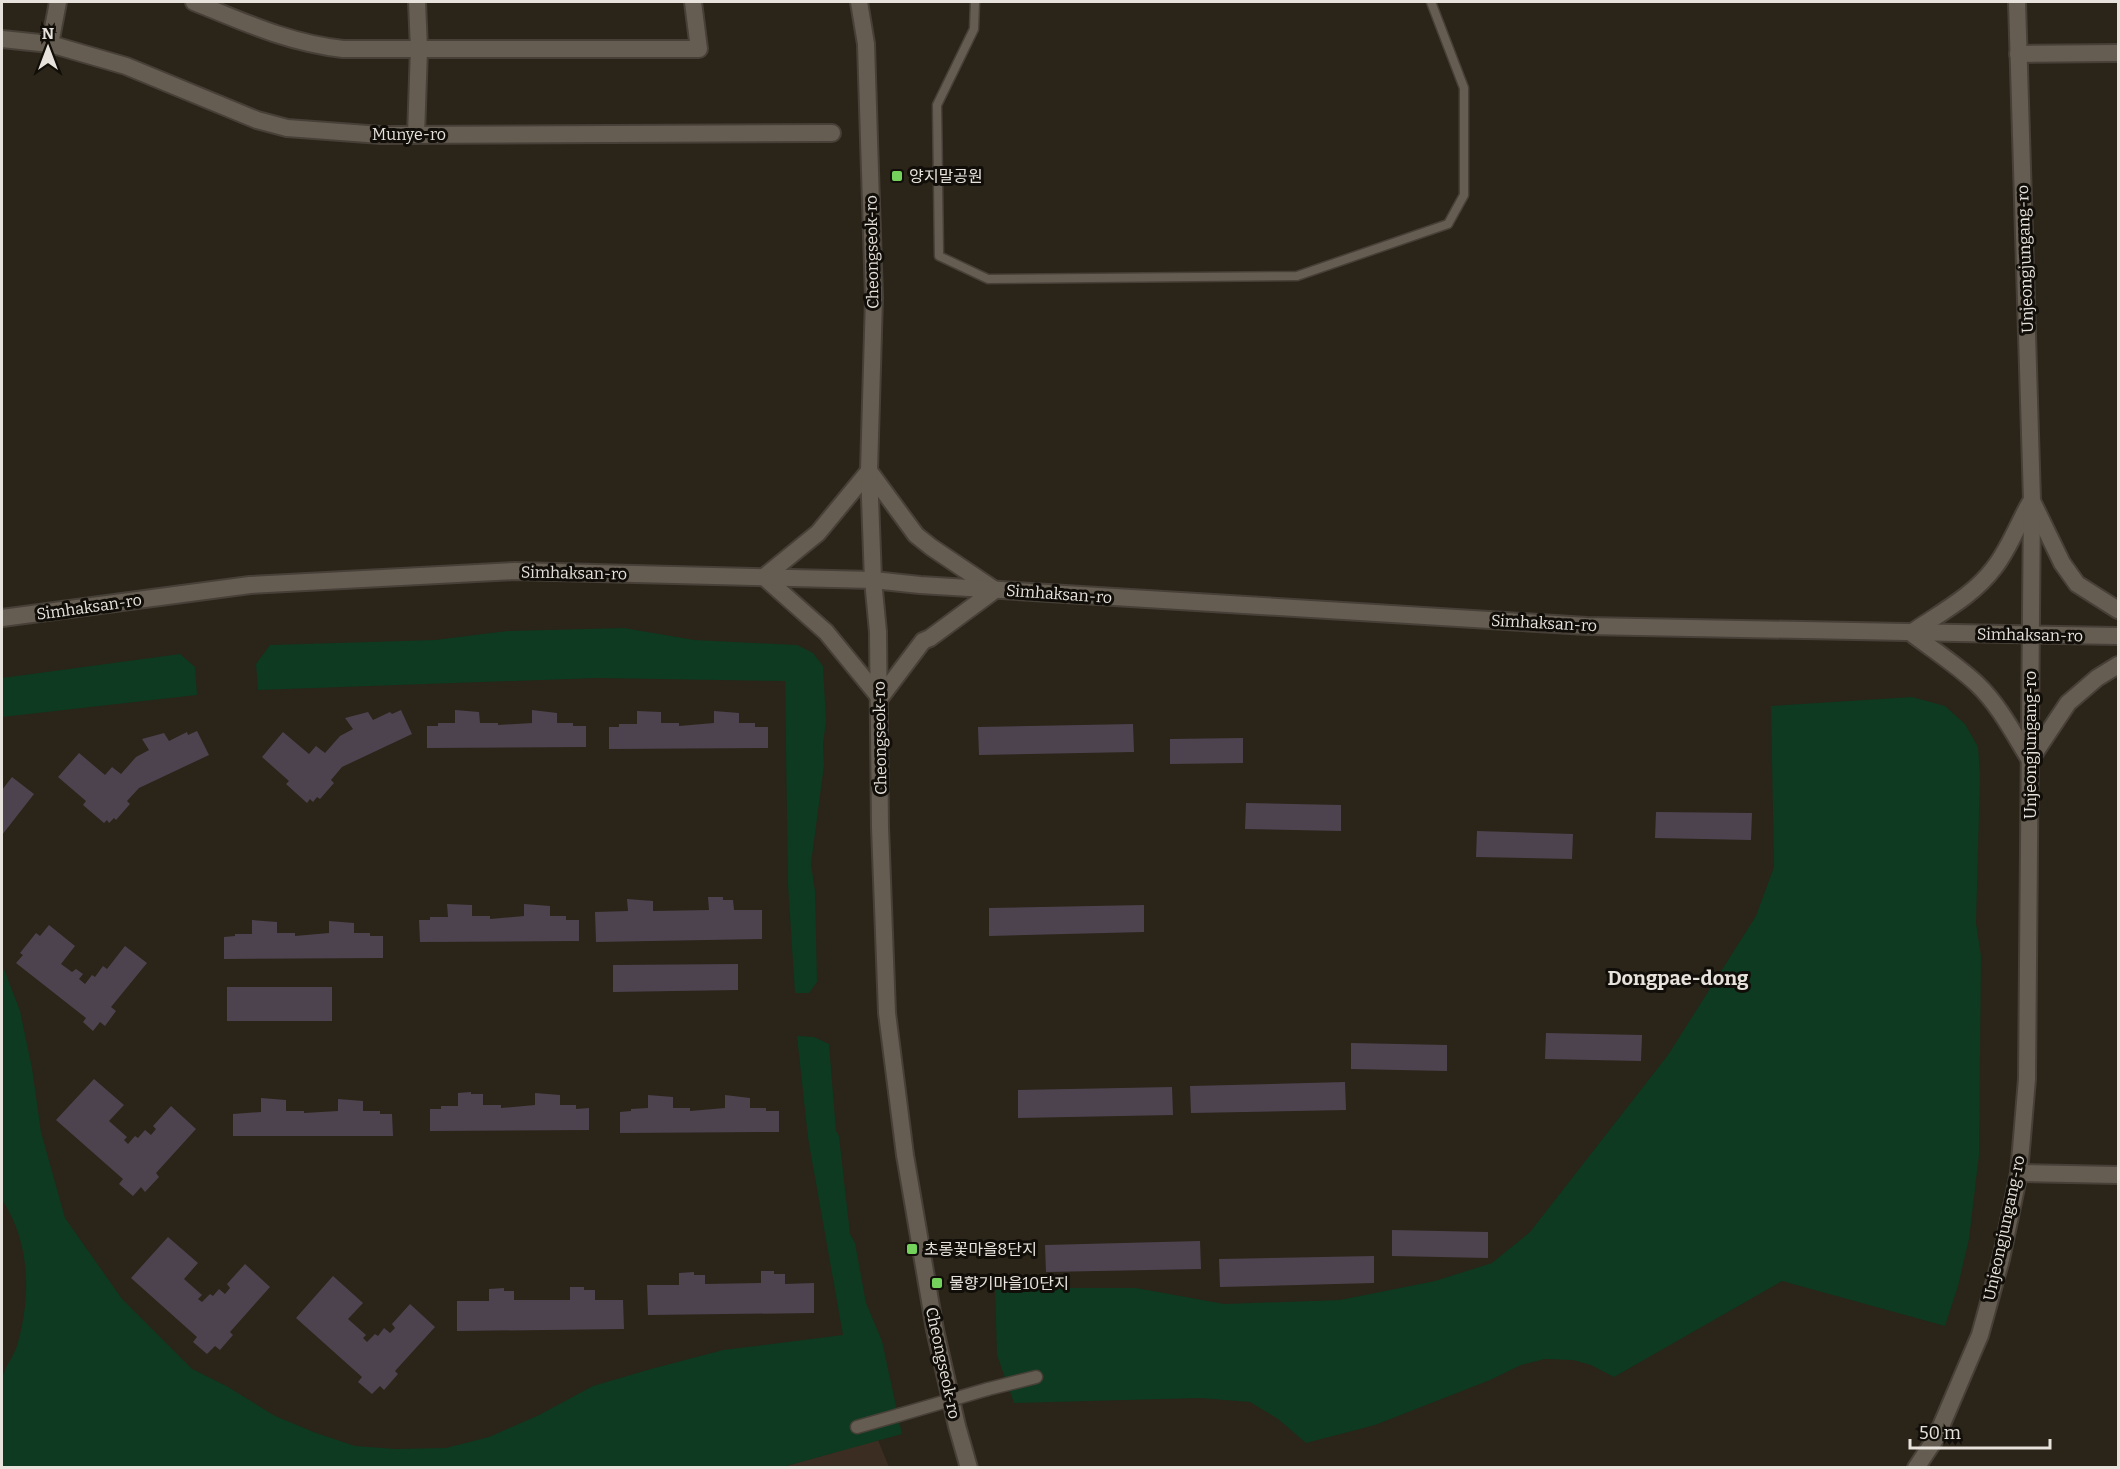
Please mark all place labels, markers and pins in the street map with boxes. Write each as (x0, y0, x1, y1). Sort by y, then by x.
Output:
place label: 양지말공원 (909, 167, 983, 186)
marker: 양지말공원 (890, 169, 904, 183)
place label: 초롱꽃마을8단지 (924, 1240, 1037, 1259)
marker: 초롱꽃마을8단지 (905, 1242, 919, 1256)
place label: 물향기마을10단지 (949, 1274, 1069, 1293)
marker: 물향기마을10단지 (930, 1276, 944, 1290)

